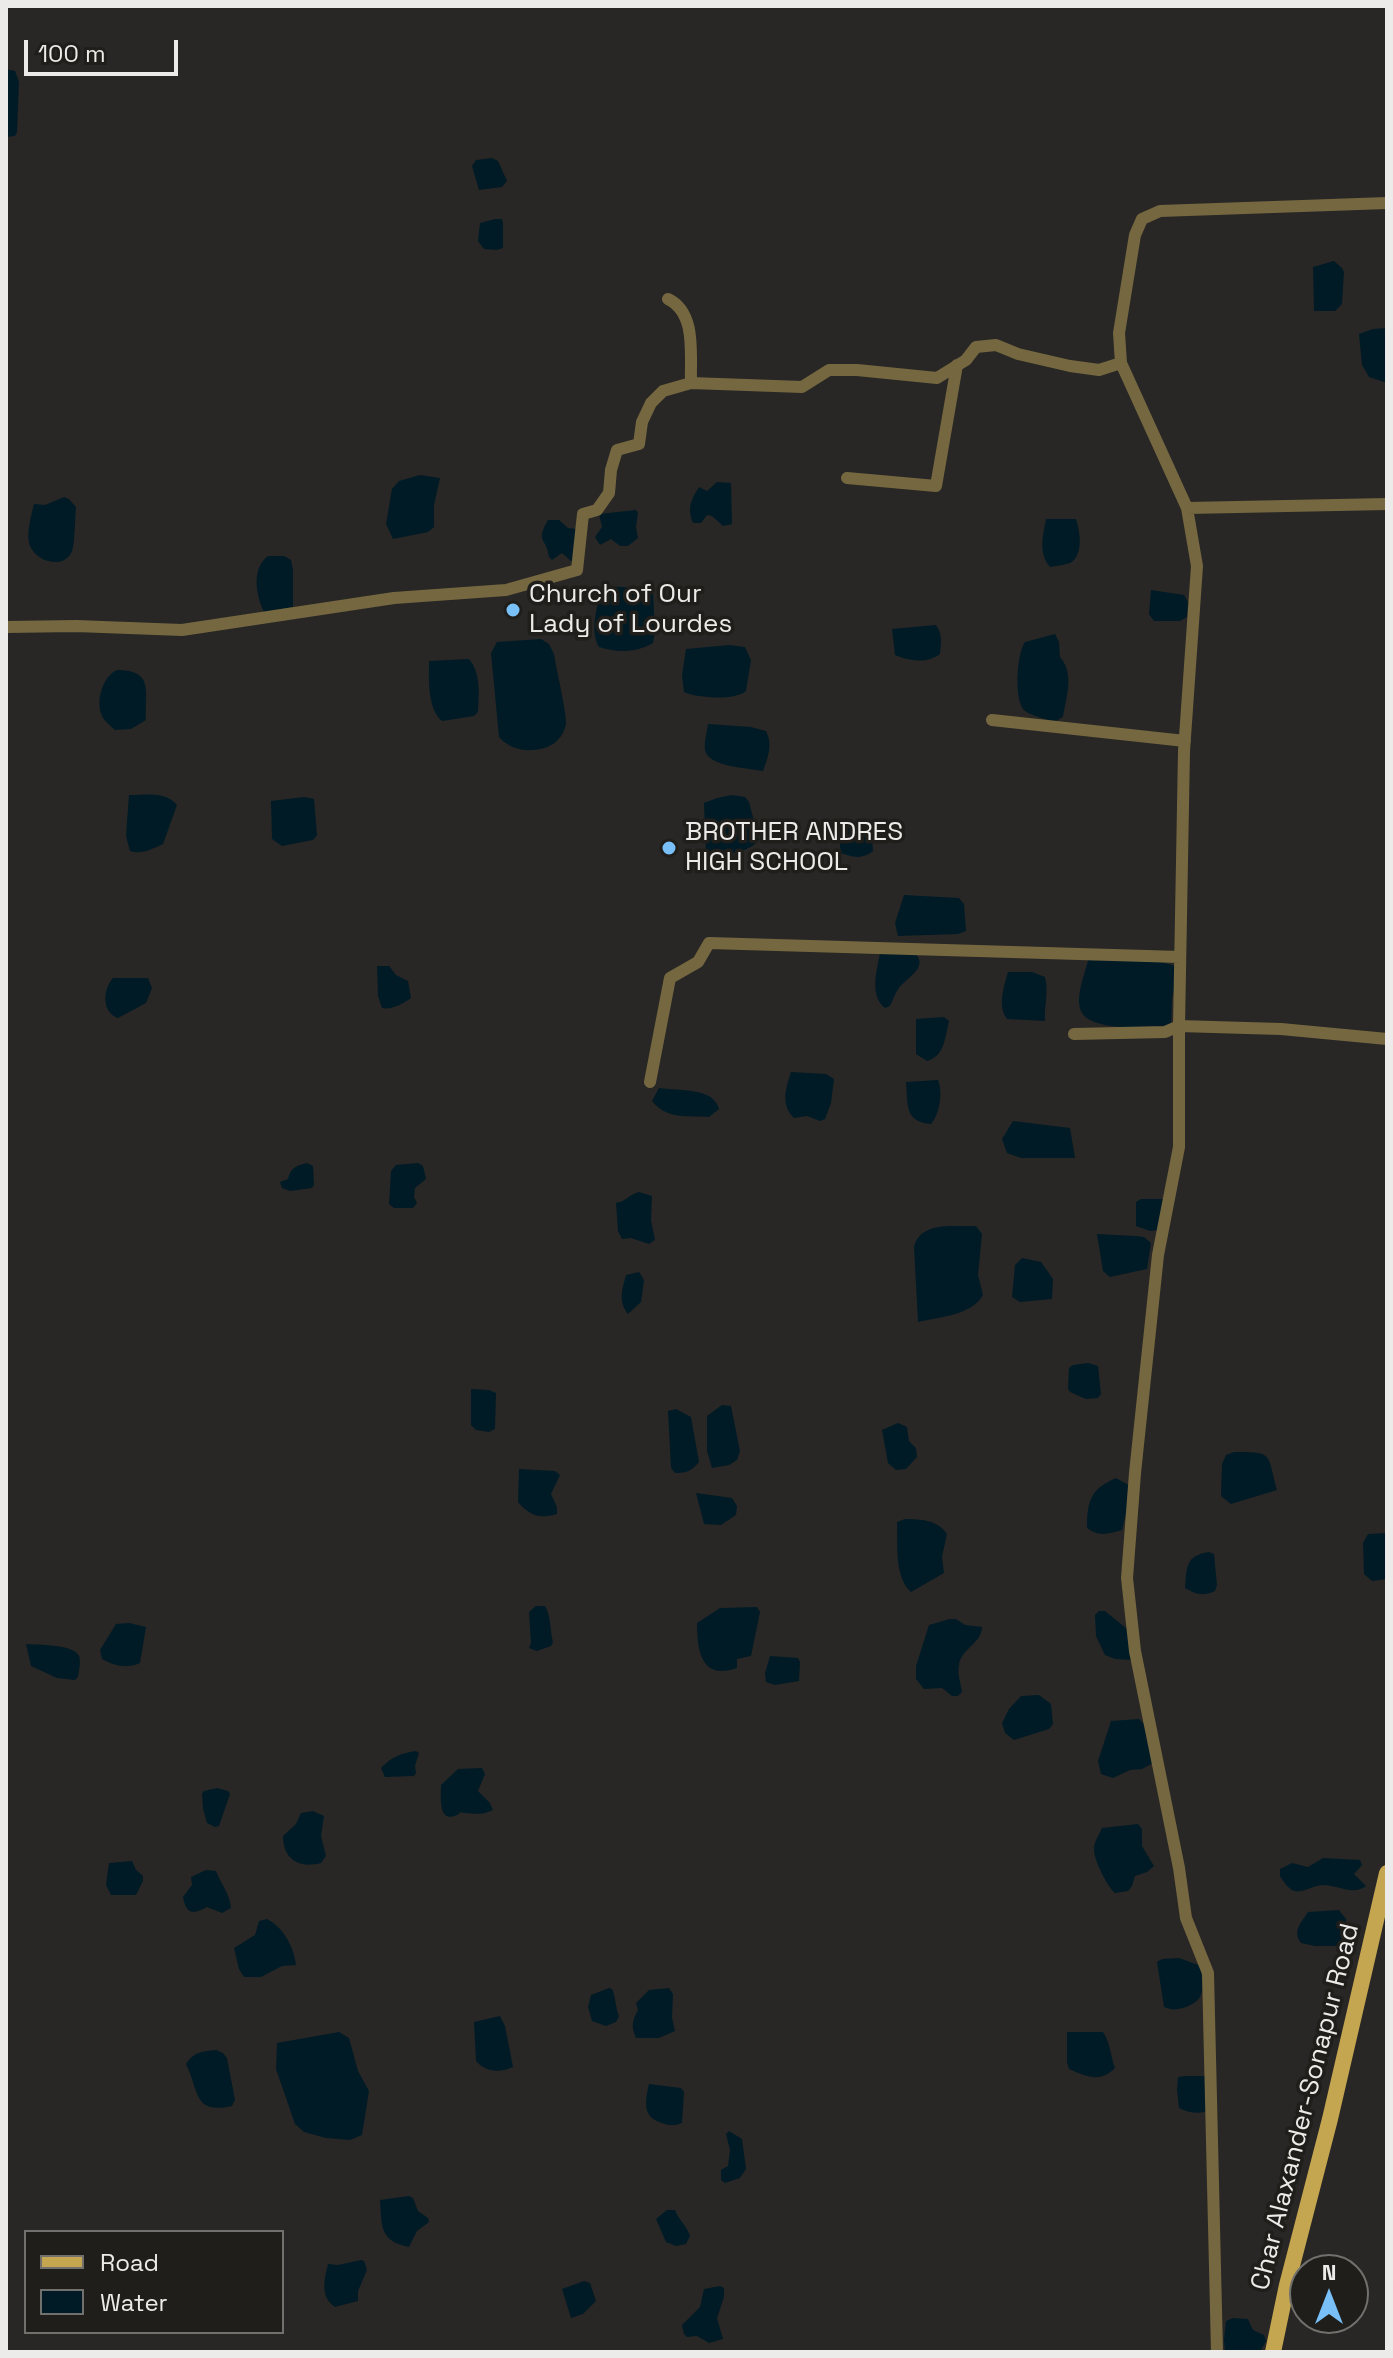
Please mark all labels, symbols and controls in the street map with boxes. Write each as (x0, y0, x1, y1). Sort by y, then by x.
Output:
scale bar (28, 24, 182, 74)
text: 100 m (38, 38, 106, 69)
place label: Church of Our Lady of Lourdes (529, 579, 732, 640)
marker: Church of Our Lady of Lourdes (504, 601, 522, 619)
place label: BROTHER ANDRES HIGH SCHOOL (685, 817, 903, 878)
marker: BROTHER ANDRES HIGH SCHOOL (660, 839, 678, 857)
street label: Char Alaxander-Sonapur Road (1245, 1920, 1367, 2294)
legend (24, 2230, 284, 2334)
text: Road (100, 2247, 159, 2278)
north arrow (1289, 2254, 1369, 2334)
text: N (1322, 2258, 1336, 2286)
text: Water (100, 2287, 168, 2318)

